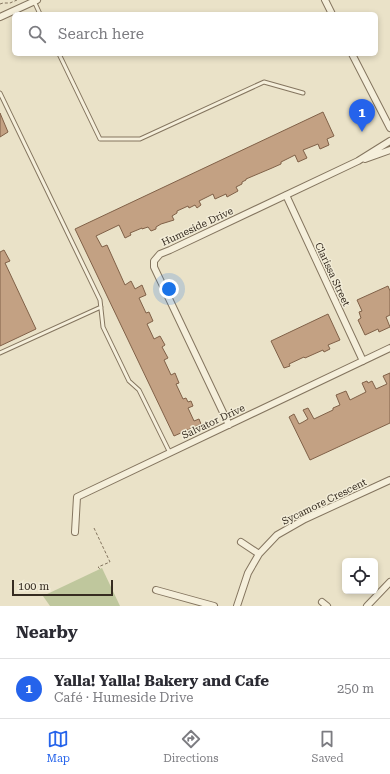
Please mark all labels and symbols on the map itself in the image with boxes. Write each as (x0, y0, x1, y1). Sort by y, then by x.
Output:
pin: 1 (349, 99, 375, 132)
street label: Humeside Drive (160, 205, 235, 248)
street label: Clarissa Street (313, 241, 352, 308)
your location (159, 279, 179, 299)
street label: Salvator Drive (180, 402, 247, 441)
street label: Sycamore Crescent (280, 476, 369, 527)
scale bar (12, 578, 113, 597)

